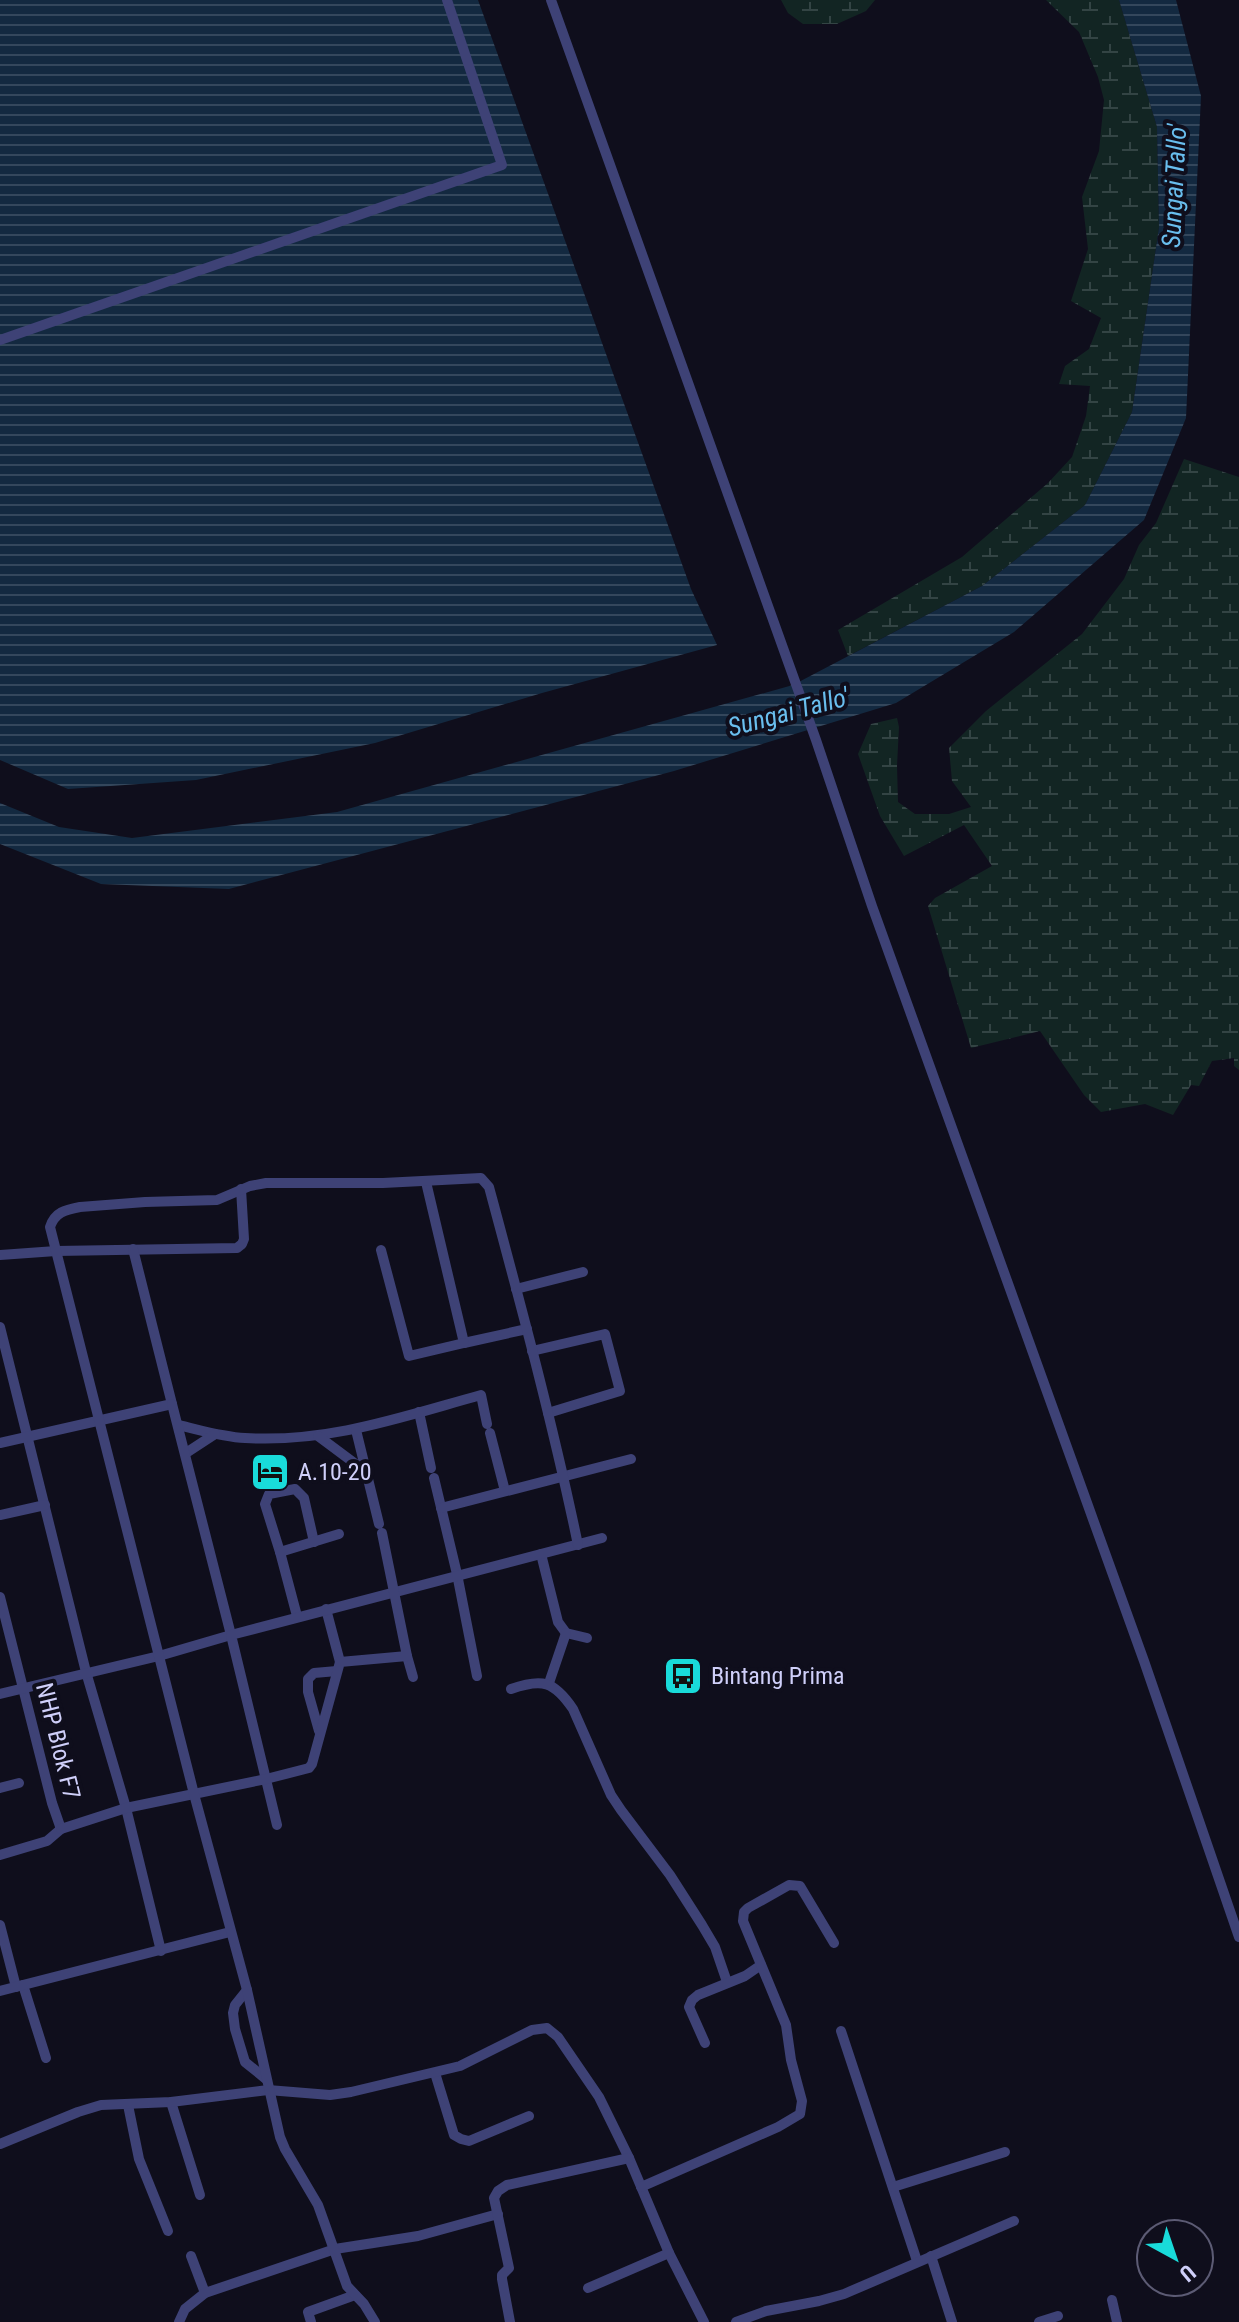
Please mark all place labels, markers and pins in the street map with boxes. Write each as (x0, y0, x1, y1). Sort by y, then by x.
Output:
hotel icon: A.10-20 (249, 1451, 291, 1493)
place label: A.10-20 (298, 1458, 372, 1486)
bus stop icon: Bintang Prima (662, 1655, 704, 1697)
place label: Bintang Prima (711, 1662, 845, 1690)

